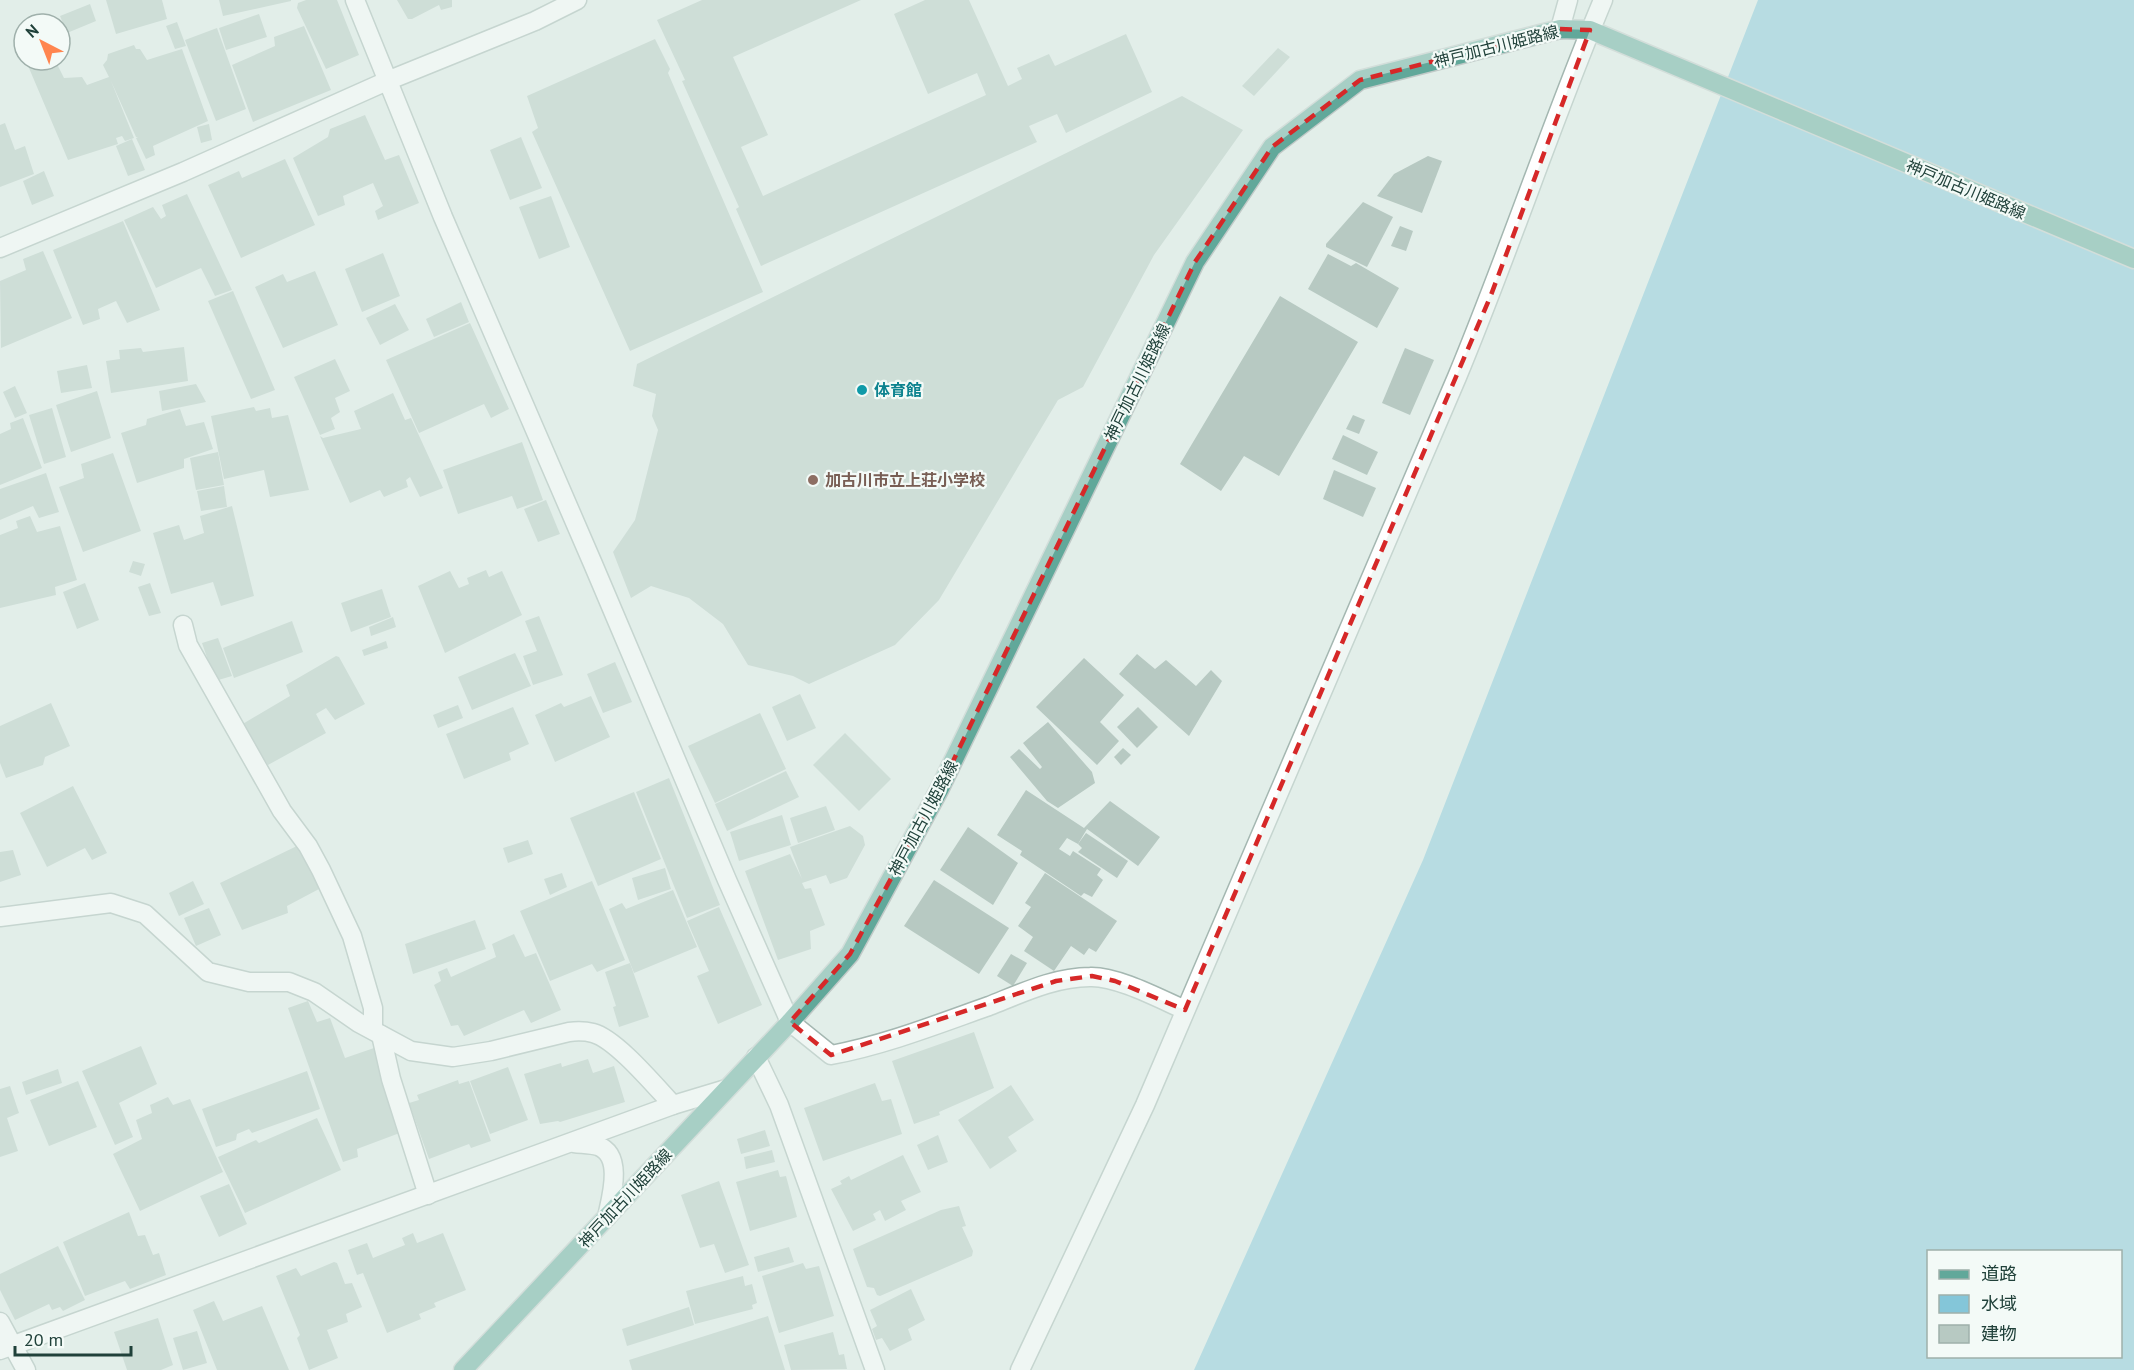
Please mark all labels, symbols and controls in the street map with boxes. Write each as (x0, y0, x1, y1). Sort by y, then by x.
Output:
north arrow (12, 12, 72, 72)
text: N (21, 20, 43, 42)
street label: 神戸加古川姫路線 (1431, 21, 1561, 71)
street label: 神戸加古川姫路線 (1903, 155, 2029, 223)
street label: 神戸加古川姫路線 (1100, 320, 1174, 444)
place label: 体育館 (874, 380, 922, 400)
marker: 体育館 (855, 383, 869, 397)
place label: 加古川市立上荘小学校 (825, 470, 985, 490)
marker: 加古川市立上荘小学校 (806, 473, 820, 487)
street label: 神戸加古川姫路線 (884, 757, 962, 879)
street label: 神戸加古川姫路線 (574, 1144, 676, 1252)
legend (1927, 1250, 2122, 1358)
text: 道路 (1981, 1262, 2017, 1285)
text: 水域 (1981, 1292, 2017, 1315)
scale bar (15, 1319, 130, 1357)
text: 建物 (1981, 1322, 2017, 1345)
text: 20 m (24, 1328, 63, 1351)

